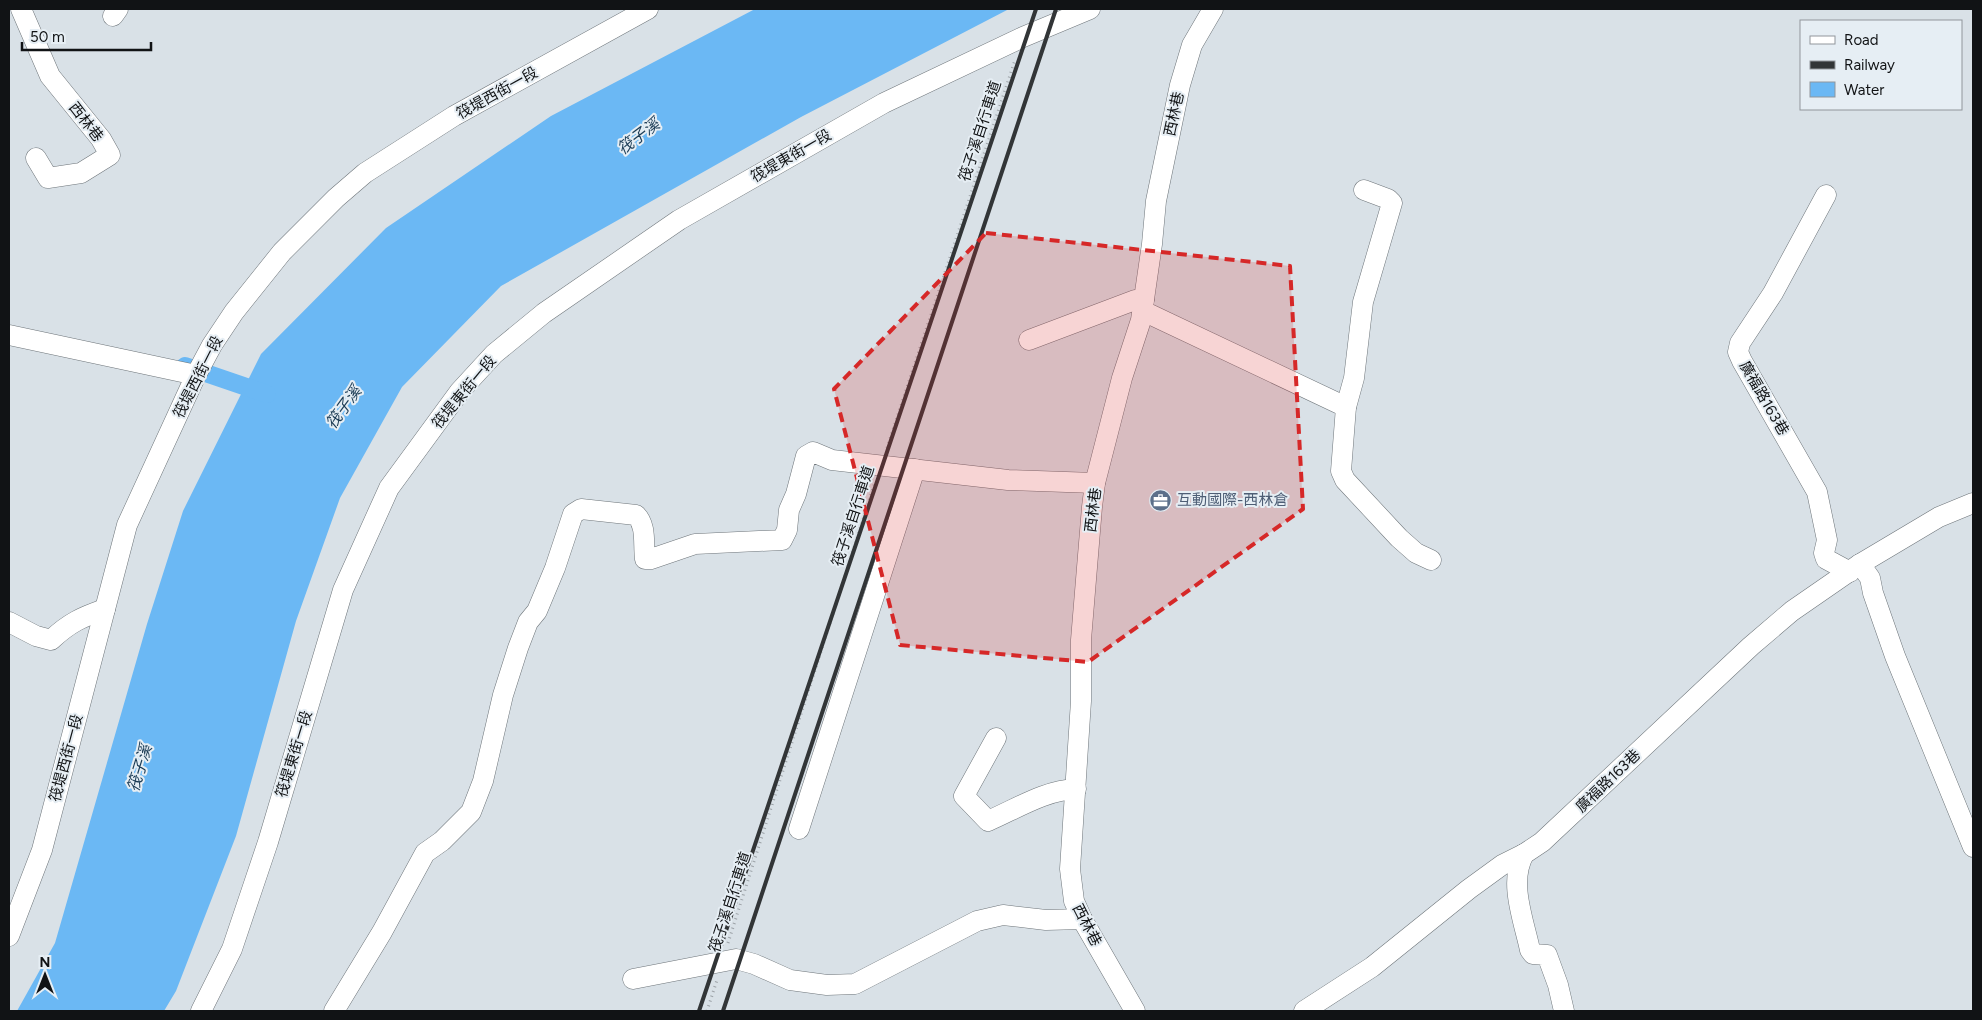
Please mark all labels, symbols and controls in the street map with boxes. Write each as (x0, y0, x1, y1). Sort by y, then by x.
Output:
scale bar (22, 20, 151, 52)
legend (1800, 20, 1962, 110)
text: 50 m (30, 28, 65, 46)
text: Road (1844, 31, 1879, 49)
text: Railway (1844, 56, 1895, 74)
street label: 筏堤西街一段 (453, 63, 541, 123)
street label: 筏子溪自行車道 (955, 78, 1005, 184)
text: Water (1844, 81, 1884, 99)
street label: 西林巷 (1161, 90, 1187, 138)
street label: 西林巷 (65, 99, 107, 145)
water label: 筏子溪 (613, 113, 665, 158)
street label: 筏堤東街一段 (748, 126, 834, 186)
street label: 筏堤西街一段 (170, 333, 226, 421)
street label: 筏堤東街一段 (428, 352, 500, 432)
street label: 廣福路163巷 (1735, 358, 1793, 438)
water label: 筏子溪 (322, 381, 366, 432)
street label: 筏子溪自行車道 (828, 463, 878, 569)
street label: 西林巷 (1081, 487, 1105, 533)
office icon: 互動國際-西林倉 (1149, 488, 1173, 512)
place label: 互動國際-西林倉 (1177, 491, 1288, 509)
street label: 筏堤東街一段 (272, 708, 316, 800)
street label: 筏堤西街一段 (46, 712, 86, 804)
water label: 筏子溪 (123, 741, 156, 794)
street label: 廣福路163巷 (1572, 746, 1644, 816)
street label: 筏子溪自行車道 (705, 849, 755, 955)
street label: 西林巷 (1069, 901, 1105, 949)
north arrow (20, 950, 70, 1000)
text: N (40, 954, 50, 971)

